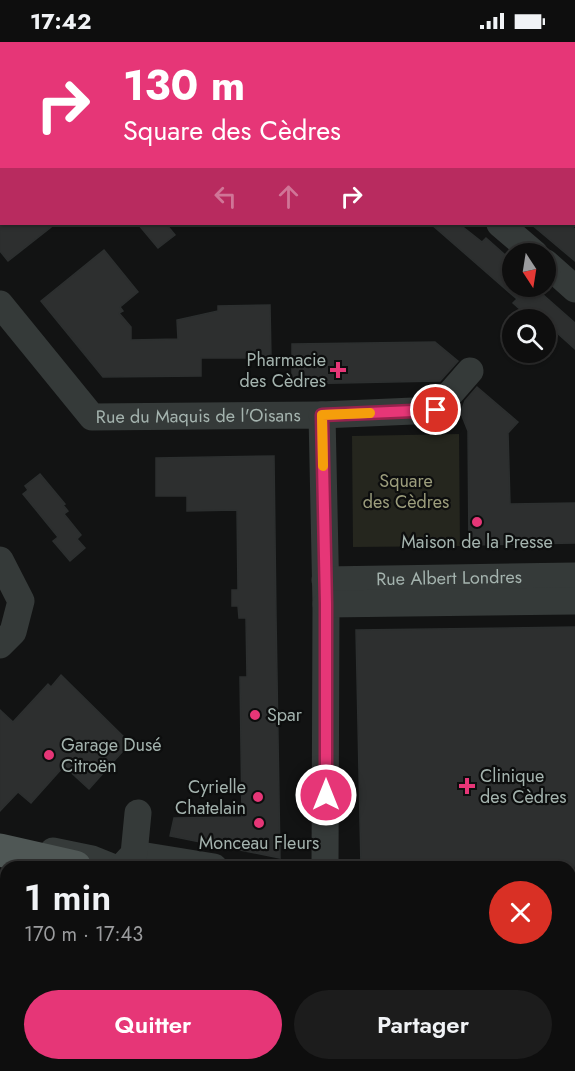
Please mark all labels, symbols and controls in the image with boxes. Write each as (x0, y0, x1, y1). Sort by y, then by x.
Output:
text: 17:42 (30, 5, 91, 37)
text: 130 m (123, 55, 245, 116)
icon: right (24, 66, 102, 144)
text: Square des Cèdres (123, 111, 341, 150)
icon: left (209, 180, 242, 213)
icon: ahead (272, 180, 305, 213)
icon: right (335, 180, 368, 213)
north arrow (502, 243, 556, 297)
map controls (502, 243, 556, 363)
button: search (502, 309, 556, 363)
place label: Pharmacie des Cèdres (240, 347, 326, 394)
marker: Pharmacie des Cèdres (331, 363, 345, 377)
pin (410, 384, 461, 435)
icon: arrive (419, 393, 452, 426)
street label: Rue du Maquis de l'Oisans (96, 402, 301, 430)
park label: Square des Cèdres (363, 468, 449, 515)
marker: Maison de la Presse (470, 515, 484, 529)
place label: Maison de la Presse (401, 529, 553, 555)
street label: Rue Albert Londres (376, 564, 522, 592)
place label: Spar (267, 702, 303, 728)
marker: Spar (248, 708, 262, 722)
place label: Garage Dusé Citroën (61, 732, 162, 779)
marker: Garage Dusé Citroën (42, 748, 56, 762)
position arrow (294, 763, 358, 827)
place label: Clinique des Cèdres (480, 763, 566, 810)
place label: Cyrielle Chatelain (175, 774, 246, 821)
marker: Clinique des Cèdres (458, 777, 476, 795)
marker: Cyrielle Chatelain (251, 790, 265, 804)
marker: Monceau Fleurs (252, 816, 266, 830)
place label: Monceau Fleurs (199, 830, 319, 856)
text: 1 min (24, 871, 111, 923)
button: close (489, 881, 552, 944)
text: 170 m · 17:43 (24, 920, 143, 949)
button: Quitter (24, 990, 282, 1059)
button: Partager (294, 990, 552, 1059)

